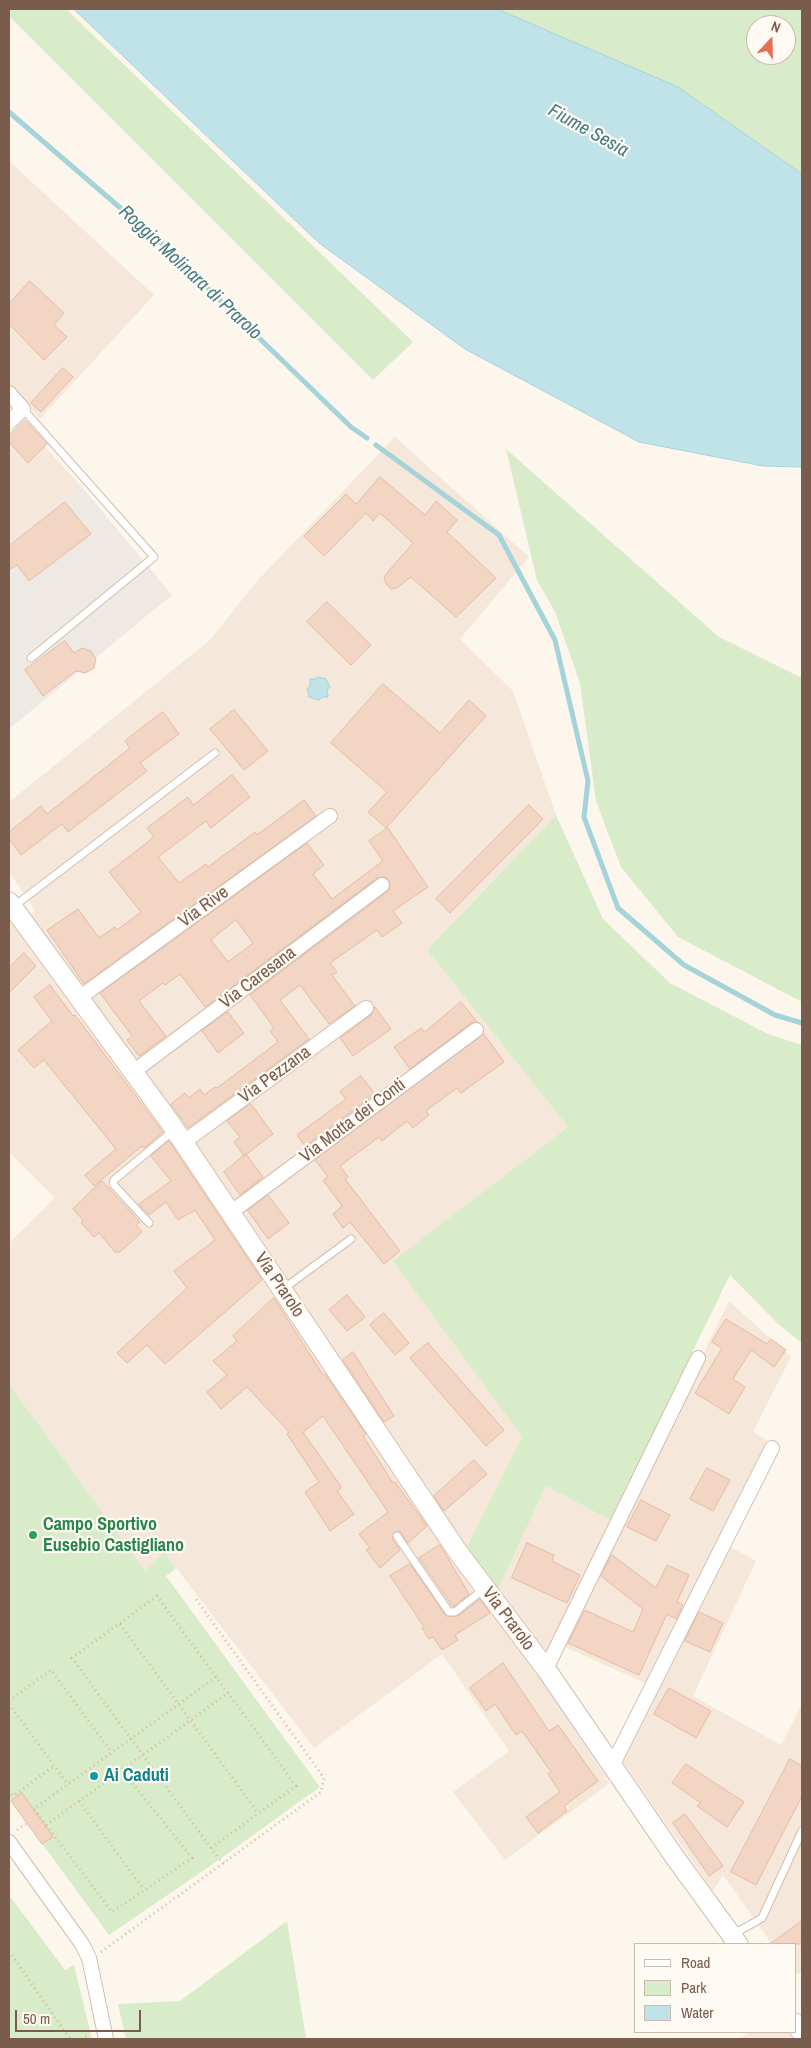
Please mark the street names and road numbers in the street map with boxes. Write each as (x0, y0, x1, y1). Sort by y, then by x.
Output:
street label: Via Rive (175, 882, 233, 932)
street label: Via Caresana (216, 942, 300, 1014)
street label: Via Pezzana (235, 1042, 315, 1108)
street label: Via Motta dei Conti (296, 1074, 410, 1168)
street label: Via Prarolo (249, 1248, 309, 1322)
street label: Via Prarolo (477, 1583, 539, 1655)

